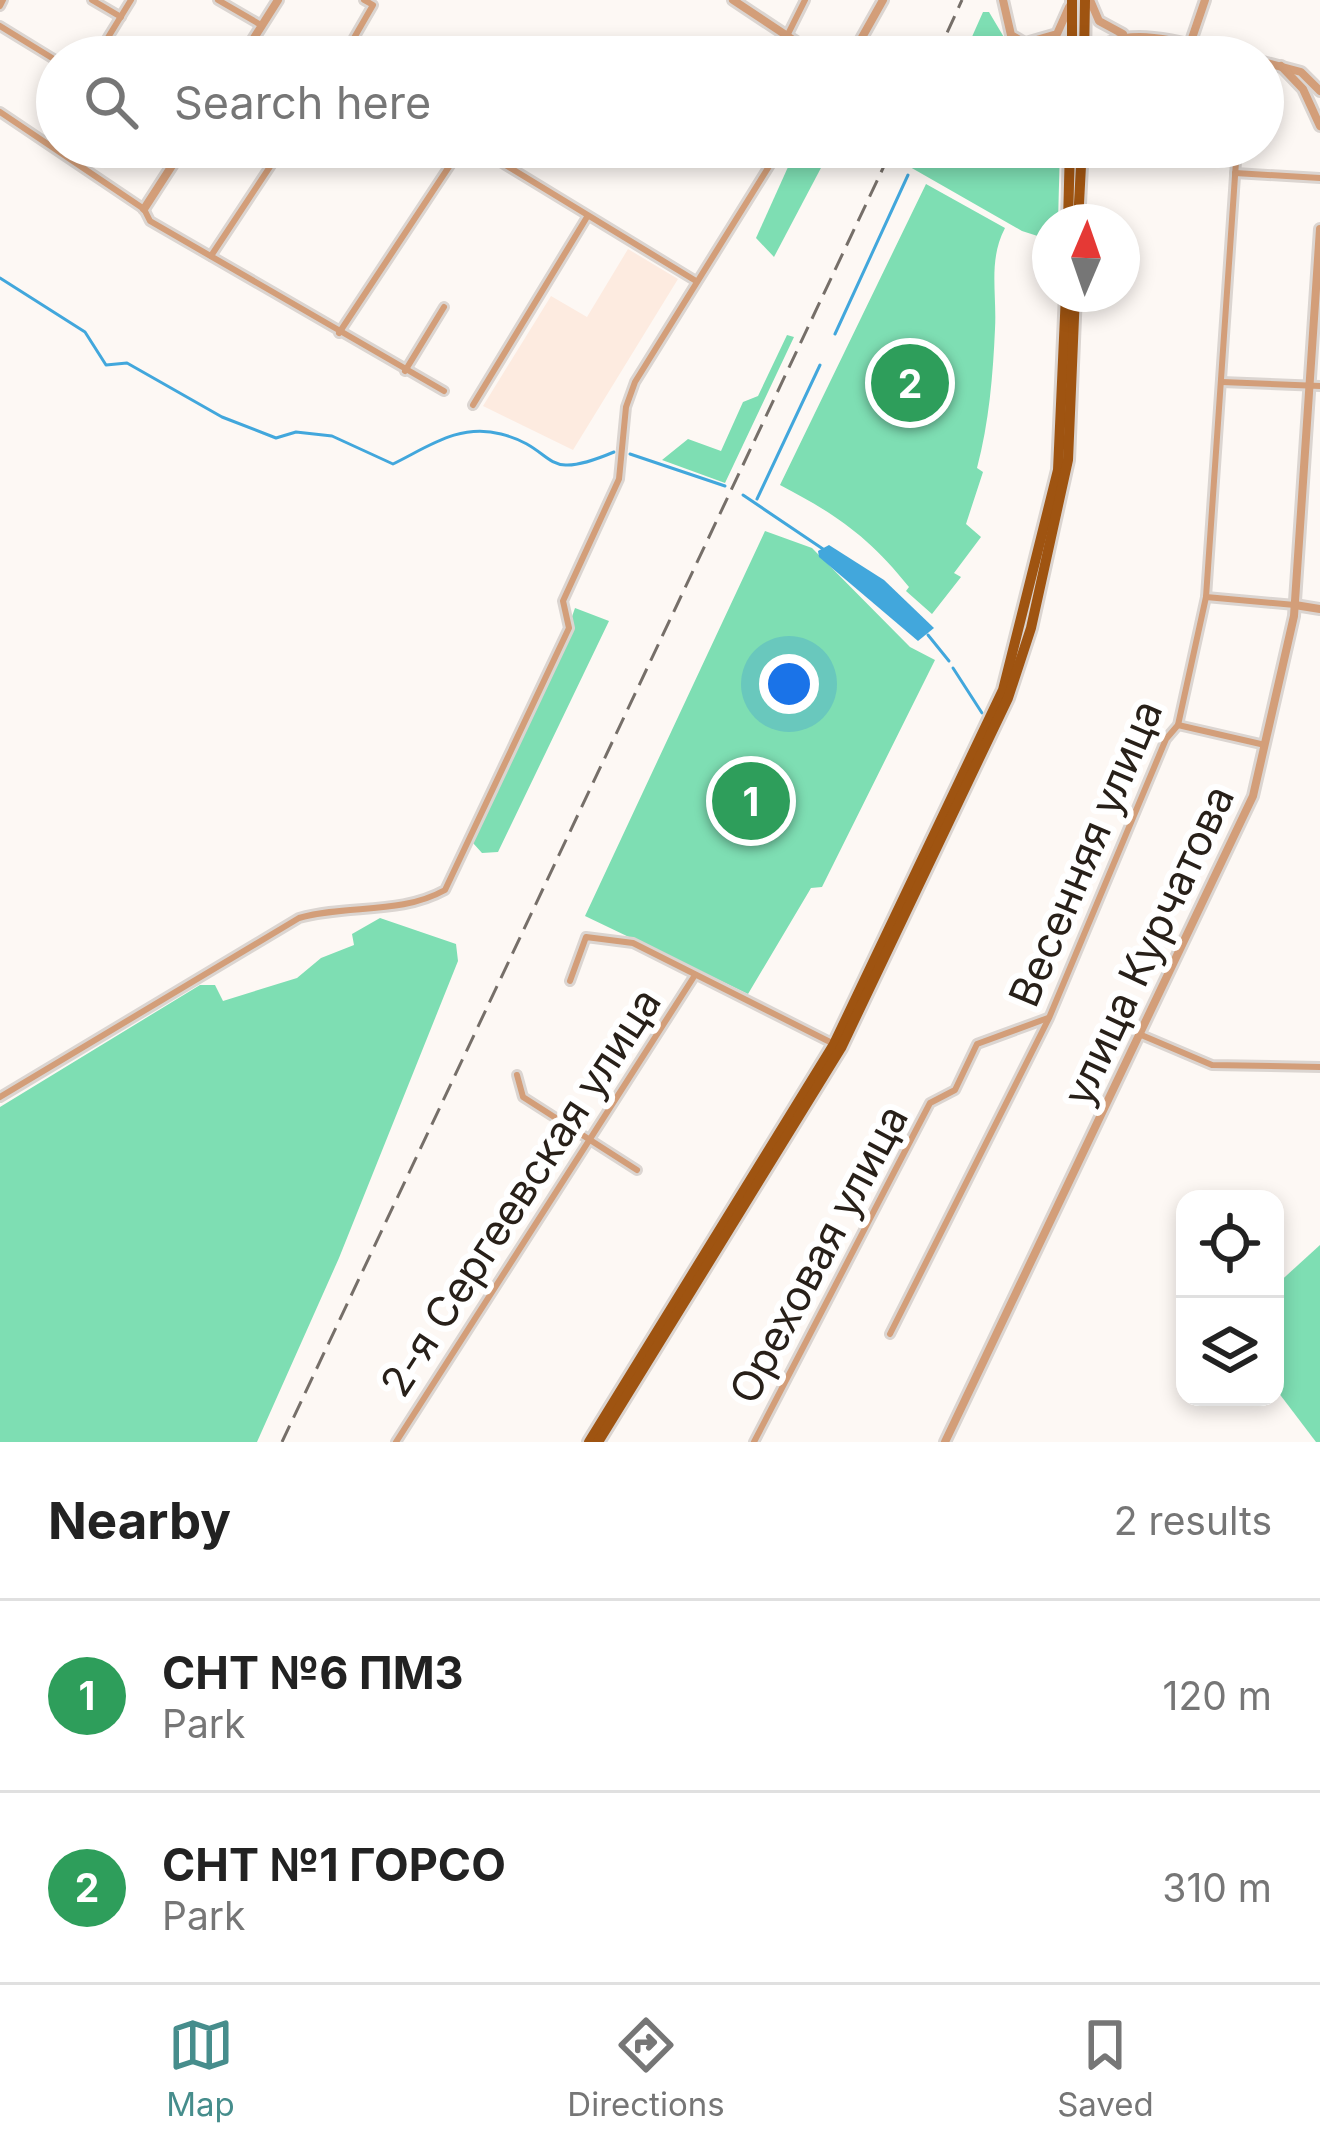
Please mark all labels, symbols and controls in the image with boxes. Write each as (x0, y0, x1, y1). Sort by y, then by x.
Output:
search box (36, 36, 1284, 168)
icon: search (78, 69, 144, 135)
text: Search here (174, 75, 431, 130)
north arrow (1032, 204, 1140, 312)
pin: 2 (871, 338, 949, 428)
your location (759, 654, 819, 714)
street label: Весенняя улица (997, 692, 1173, 1014)
pin: 1 (712, 756, 790, 846)
street label: улица Курчатова (1052, 777, 1244, 1113)
street label: 2-я Сергеевская улица (369, 979, 671, 1405)
street label: Ореховая улица (718, 1096, 918, 1412)
map controls (1176, 1190, 1284, 1406)
button: locate (1176, 1190, 1284, 1298)
button: layers (1176, 1298, 1284, 1406)
text: Nearby (48, 1490, 231, 1551)
text: 2 results (1114, 1497, 1272, 1544)
text: СНТ №6 ПМЗ (162, 1645, 464, 1700)
text: 1 (79, 1672, 95, 1719)
text: 120 m (1163, 1672, 1272, 1719)
text: Park (162, 1700, 246, 1747)
text: СНТ №1 ГОРСО (162, 1837, 506, 1892)
text: 2 (75, 1864, 99, 1911)
text: 310 m (1162, 1864, 1272, 1911)
text: Park (162, 1892, 246, 1939)
tab: Map (166, 2012, 235, 2124)
tab: Directions (567, 2012, 725, 2124)
tab: Saved (1057, 2012, 1154, 2124)

